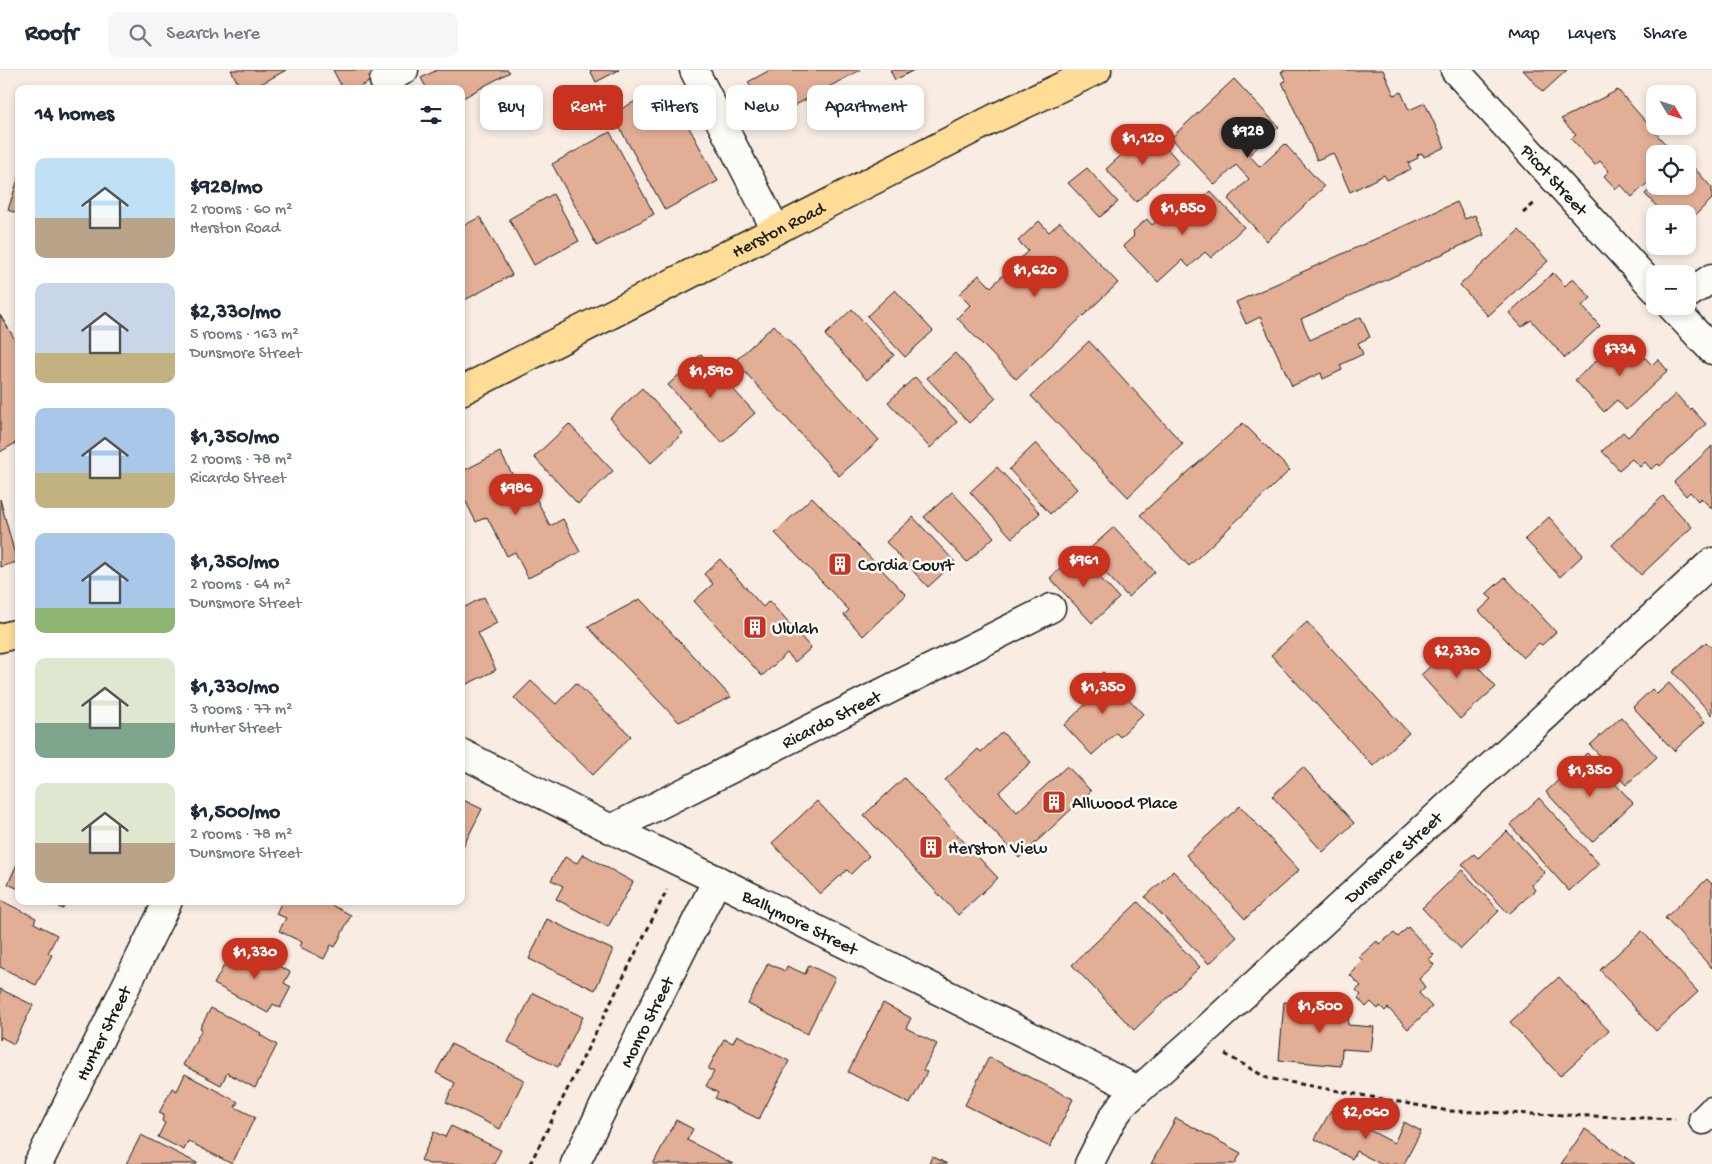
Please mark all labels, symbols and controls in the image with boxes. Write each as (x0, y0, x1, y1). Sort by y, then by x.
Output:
search box (108, 12, 458, 57)
text: Roofr (25, 20, 78, 49)
icon: search (126, 21, 154, 49)
text: Search here (166, 23, 260, 46)
text: Map (1508, 24, 1540, 45)
text: Layers (1568, 24, 1615, 45)
text: Share (1643, 24, 1687, 45)
chip: Buy (480, 85, 543, 130)
chip: Rent (553, 85, 623, 130)
chip: Filters (633, 85, 716, 130)
chip: New (726, 85, 797, 130)
chip: Apartment (807, 85, 924, 130)
north arrow (1646, 85, 1696, 135)
map controls (1646, 85, 1696, 315)
icon: filters (417, 101, 445, 129)
text: 14 homes (35, 103, 114, 128)
pin: $928 (1218, 116, 1278, 159)
text: $928 (1232, 123, 1264, 142)
pin: $1,120 (1102, 124, 1184, 166)
text: $1,120 (1122, 130, 1164, 149)
street label: Picot Street (1515, 140, 1592, 222)
button: locate (1646, 145, 1696, 195)
text: $928/mo (190, 176, 263, 201)
icon: home (75, 178, 135, 238)
pin: $1,850 (1142, 194, 1224, 236)
street label: Herston Road (729, 198, 830, 264)
text: $1,850 (1161, 200, 1205, 219)
text: 2 rooms · 60 m² (190, 201, 292, 220)
button: + (1646, 205, 1696, 255)
text: Herston Road (190, 220, 280, 239)
pin: $1,620 (994, 256, 1076, 298)
text: $1,620 (1013, 262, 1057, 281)
button: − (1646, 265, 1696, 315)
text: $2,330/mo (190, 301, 281, 326)
icon: home (75, 303, 135, 363)
text: 5 rooms · 163 m² (190, 326, 299, 345)
pin: $734 (1590, 334, 1650, 377)
text: $734 (1604, 341, 1636, 360)
text: Dunsmore Street (190, 345, 301, 364)
pin: $1,590 (670, 356, 752, 399)
text: $1,590 (689, 363, 733, 382)
text: $1,350/mo (190, 426, 279, 451)
icon: home (75, 428, 135, 488)
text: 2 rooms · 78 m² (190, 451, 292, 470)
text: Ricardo Street (190, 470, 286, 489)
pin: $986 (486, 474, 546, 516)
text: $986 (500, 480, 532, 499)
pin: $961 (1054, 546, 1114, 588)
text: $1,350/mo (190, 551, 279, 576)
building icon: Cordia Court (827, 551, 853, 577)
text: $961 (1069, 552, 1099, 571)
icon: home (75, 553, 135, 613)
place label: Cordia Court (858, 556, 955, 577)
text: 2 rooms · 64 m² (190, 576, 291, 595)
text: Dunsmore Street (190, 595, 301, 614)
building icon: Ululah (742, 614, 768, 640)
place label: Ululah (772, 619, 819, 640)
pin: $2,330 (1416, 636, 1498, 679)
text: $2,330 (1434, 643, 1480, 662)
pin: $1,350 (1062, 672, 1144, 715)
text: $1,330/mo (190, 676, 279, 701)
icon: home (75, 678, 135, 738)
text: $1,350 (1081, 679, 1125, 698)
street label: Ricardo Street (779, 686, 886, 754)
text: 3 rooms · 77 m² (190, 701, 292, 720)
text: Hunter Street (190, 720, 281, 739)
pin: $1,350 (1549, 756, 1631, 798)
text: $1,350 (1568, 762, 1612, 781)
building icon: Allwood Place (1041, 789, 1067, 815)
place label: Allwood Place (1072, 794, 1178, 815)
text: $1,500/mo (190, 801, 280, 826)
icon: home (75, 803, 135, 863)
street label: Dunsmore Street (1341, 807, 1449, 910)
text: 2 rooms · 78 m² (190, 826, 292, 845)
building icon: Herston View (918, 834, 944, 860)
place label: Herston View (948, 839, 1047, 860)
text: Dunsmore Street (190, 845, 301, 864)
street label: Ballymore Street (737, 886, 862, 962)
pin: $1,330 (214, 938, 296, 980)
text: $1,330 (233, 944, 277, 963)
street label: Monro Street (617, 973, 680, 1072)
street label: Hunter Street (73, 982, 138, 1085)
pin: $1,500 (1279, 992, 1361, 1034)
text: $1,500 (1297, 998, 1343, 1017)
pin: $2,060 (1325, 1098, 1407, 1140)
text: $2,060 (1343, 1104, 1389, 1123)

